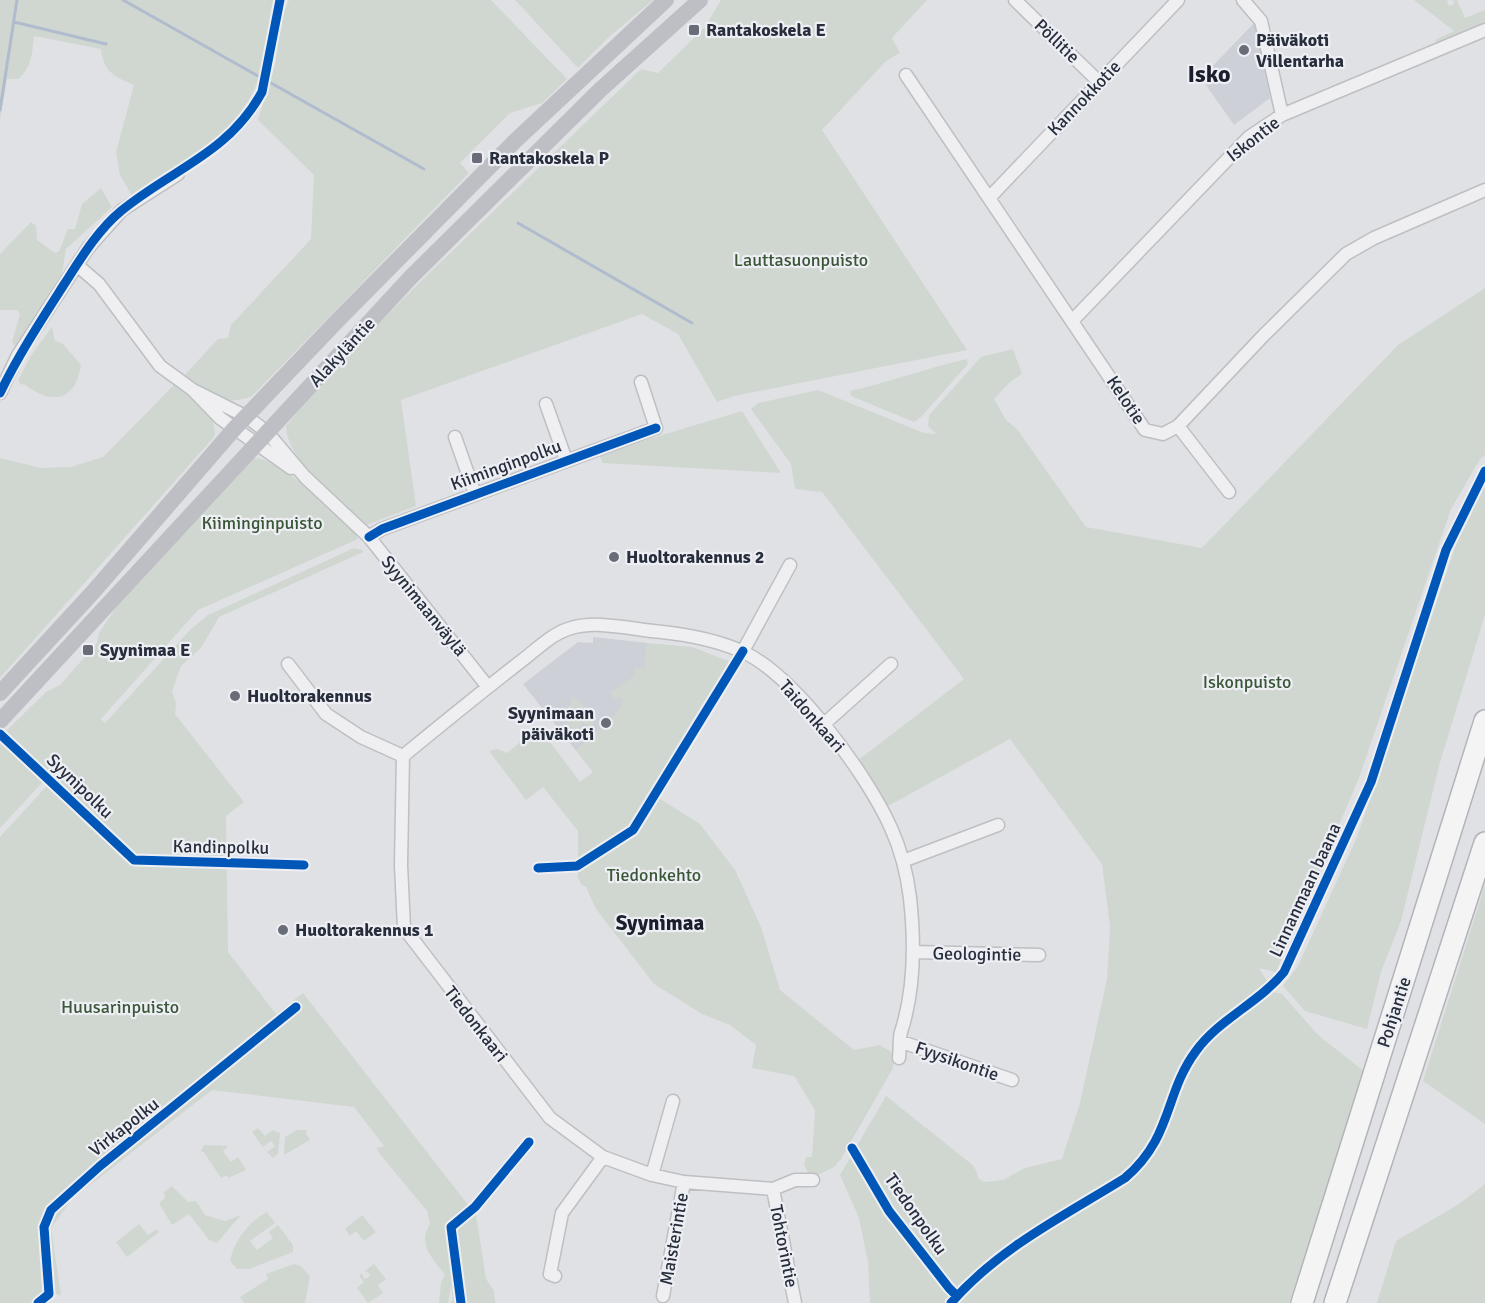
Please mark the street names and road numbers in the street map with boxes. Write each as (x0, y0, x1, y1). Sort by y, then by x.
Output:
street label: Pöllitie (1030, 14, 1084, 68)
street label: Kannokkotie (1043, 56, 1125, 140)
street label: Iskontie (1222, 111, 1284, 167)
street label: Alakyläntie (304, 313, 380, 391)
street label: Kelotie (1102, 371, 1150, 429)
street label: Kiiminginpolku (448, 435, 564, 495)
street label: Syynimaanväylä (377, 551, 471, 661)
street label: Taidonkaari (774, 675, 850, 757)
street label: Syynipolku (42, 749, 118, 823)
street label: Linnanmaan baana (1264, 819, 1346, 961)
street label: Kandinpolku (173, 835, 269, 859)
street label: Geologintie (932, 942, 1022, 966)
street label: Pohjantie (1372, 974, 1416, 1050)
street label: Tiedonkaari (439, 982, 513, 1066)
street label: Fyysikontie (912, 1036, 1002, 1086)
street label: Virkapolku (85, 1093, 163, 1161)
street label: Tiedonpolku (880, 1169, 952, 1259)
street label: Maisterintie (655, 1191, 693, 1287)
street label: Tohtorintie (765, 1203, 803, 1289)

